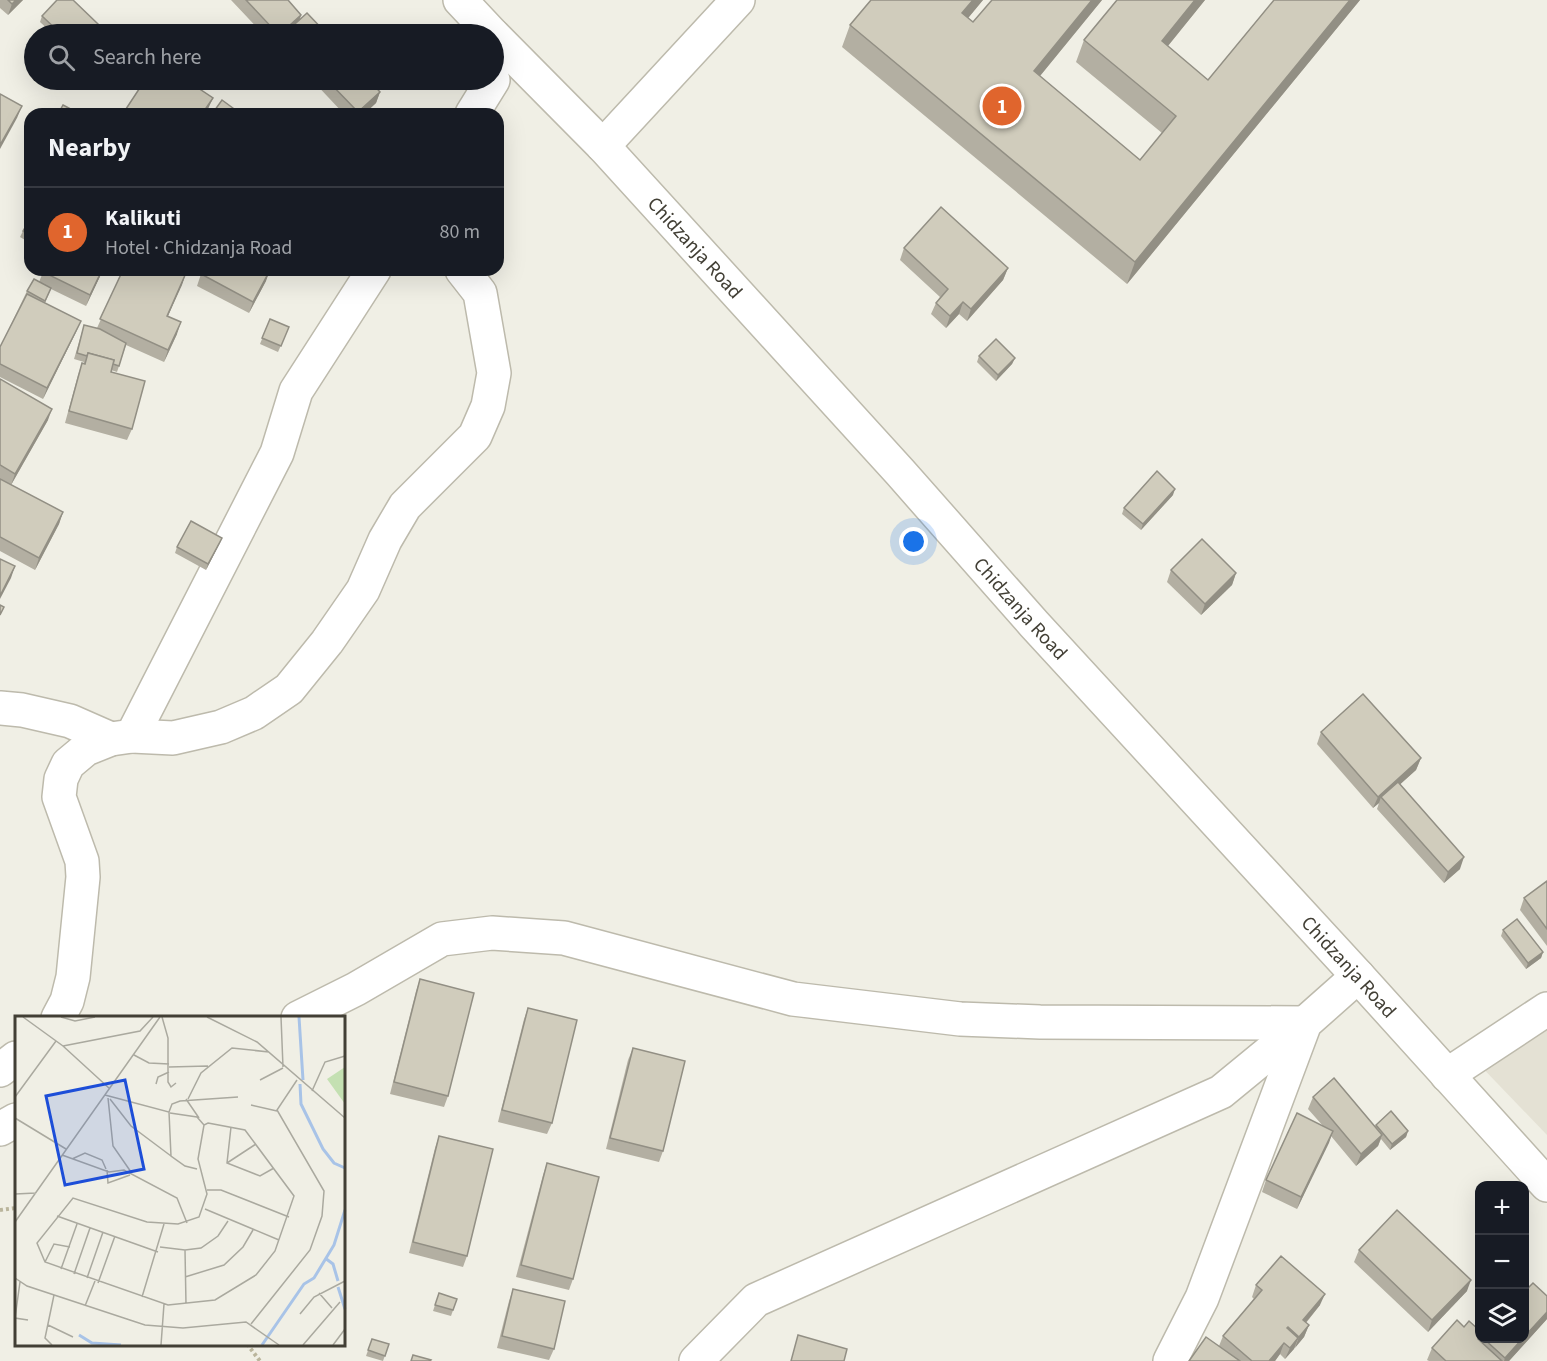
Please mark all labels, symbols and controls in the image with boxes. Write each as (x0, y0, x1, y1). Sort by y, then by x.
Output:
search box (24, 24, 504, 90)
icon: search (45, 41, 78, 74)
text: Search here (93, 41, 201, 73)
pin: 1 (982, 84, 1022, 128)
text: Nearby (48, 129, 131, 166)
street label: Chidzanja Road (641, 191, 749, 305)
text: Kalikuti (105, 202, 181, 234)
text: 1 (62, 218, 73, 246)
text: 80 m (440, 218, 480, 246)
text: Hotel · Chidzanja Road (105, 234, 292, 262)
your location (899, 527, 928, 556)
street label: Chidzanja Road (966, 551, 1074, 667)
street label: Chidzanja Road (1294, 910, 1402, 1024)
inset map (15, 1016, 345, 1346)
map controls (1475, 1181, 1529, 1343)
button: + (1475, 1181, 1529, 1235)
button: − (1475, 1235, 1529, 1289)
button: layers (1475, 1289, 1529, 1343)

